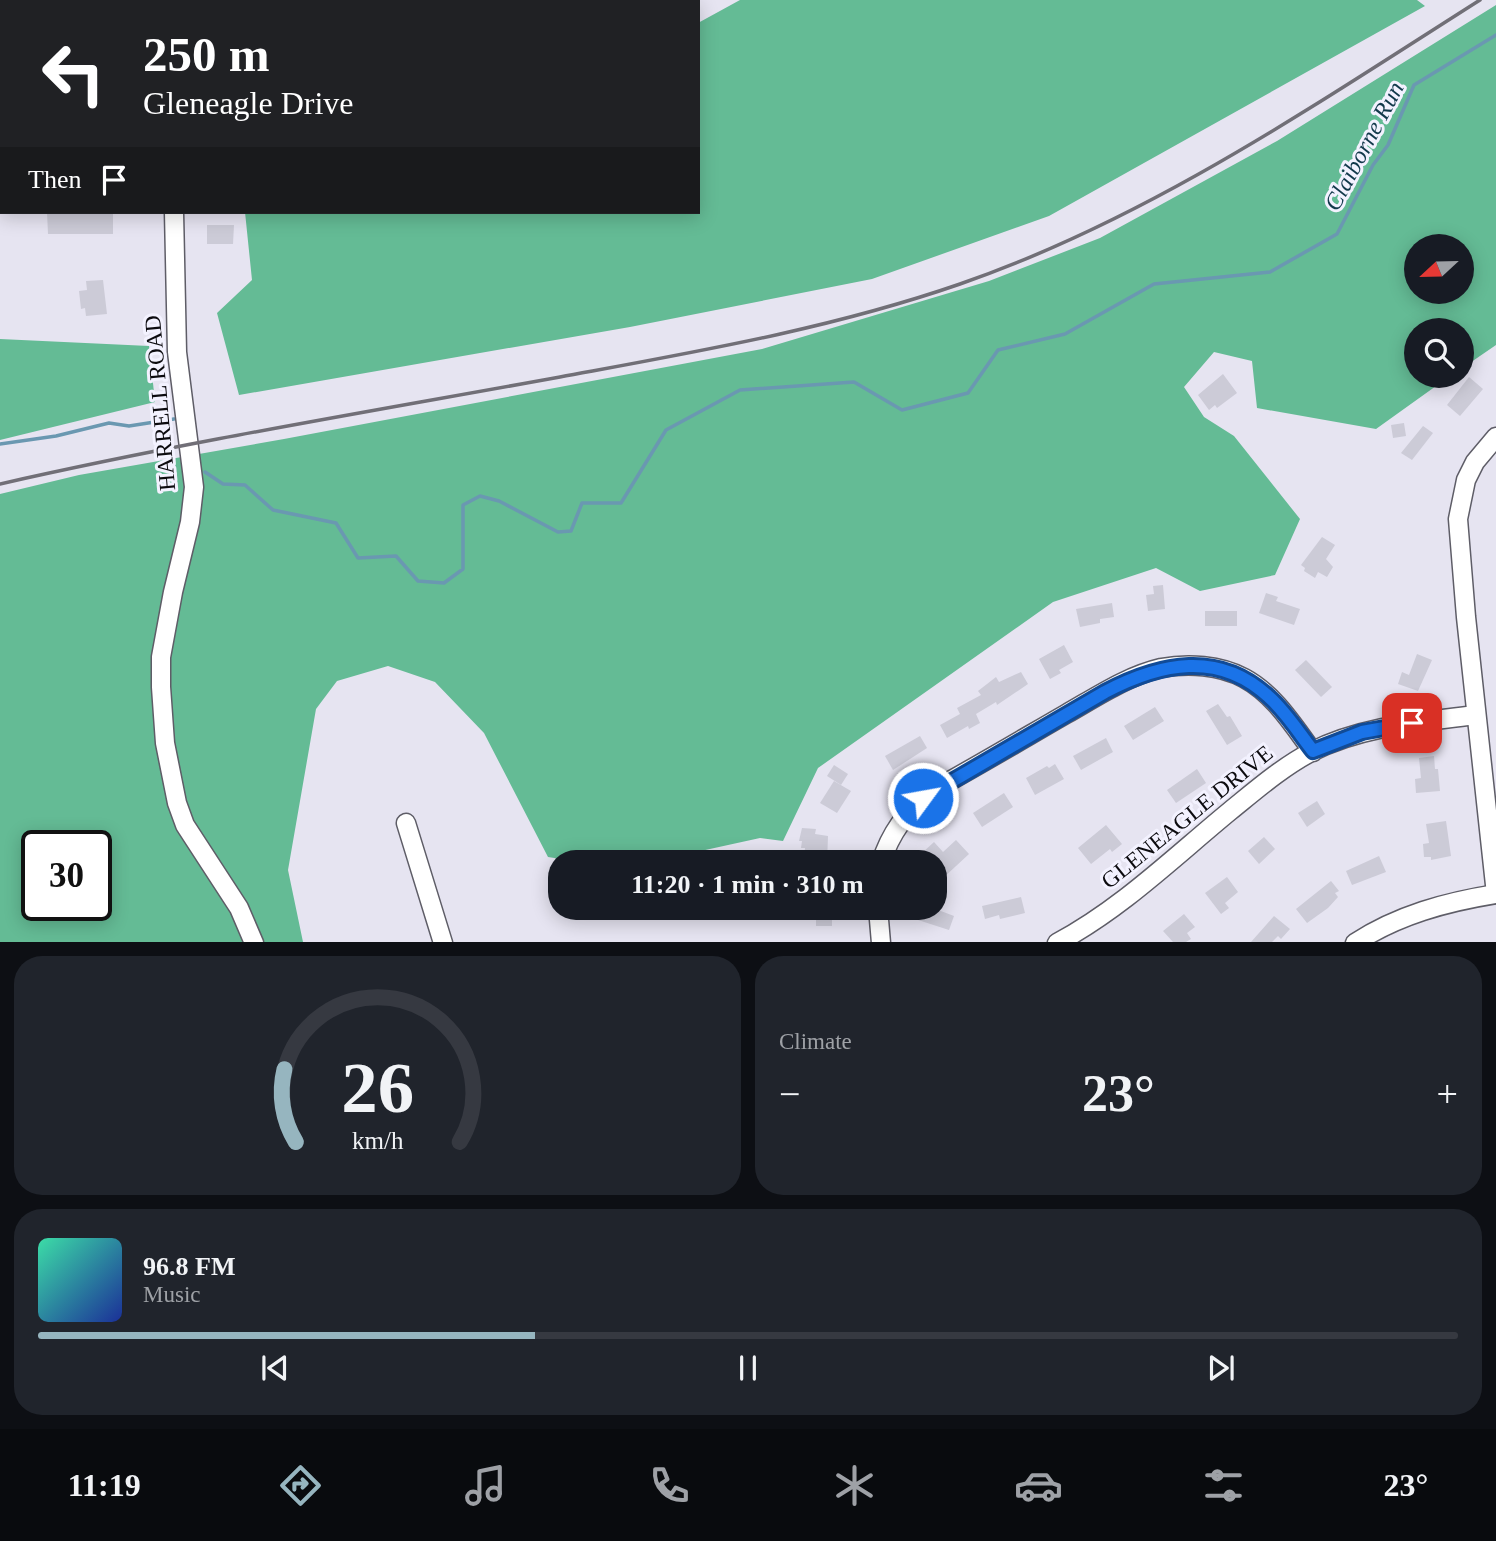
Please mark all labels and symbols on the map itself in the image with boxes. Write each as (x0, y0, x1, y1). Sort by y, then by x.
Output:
water label: Claiborne Run (1319, 77, 1409, 215)
north arrow (1404, 234, 1474, 304)
street label: HARRELL ROAD (140, 314, 180, 492)
pin (1382, 693, 1442, 753)
street label: GLENEAGLE DRIVE (1096, 740, 1278, 894)
position arrow (886, 761, 960, 835)
speed limit sign: 30 (21, 830, 112, 921)

